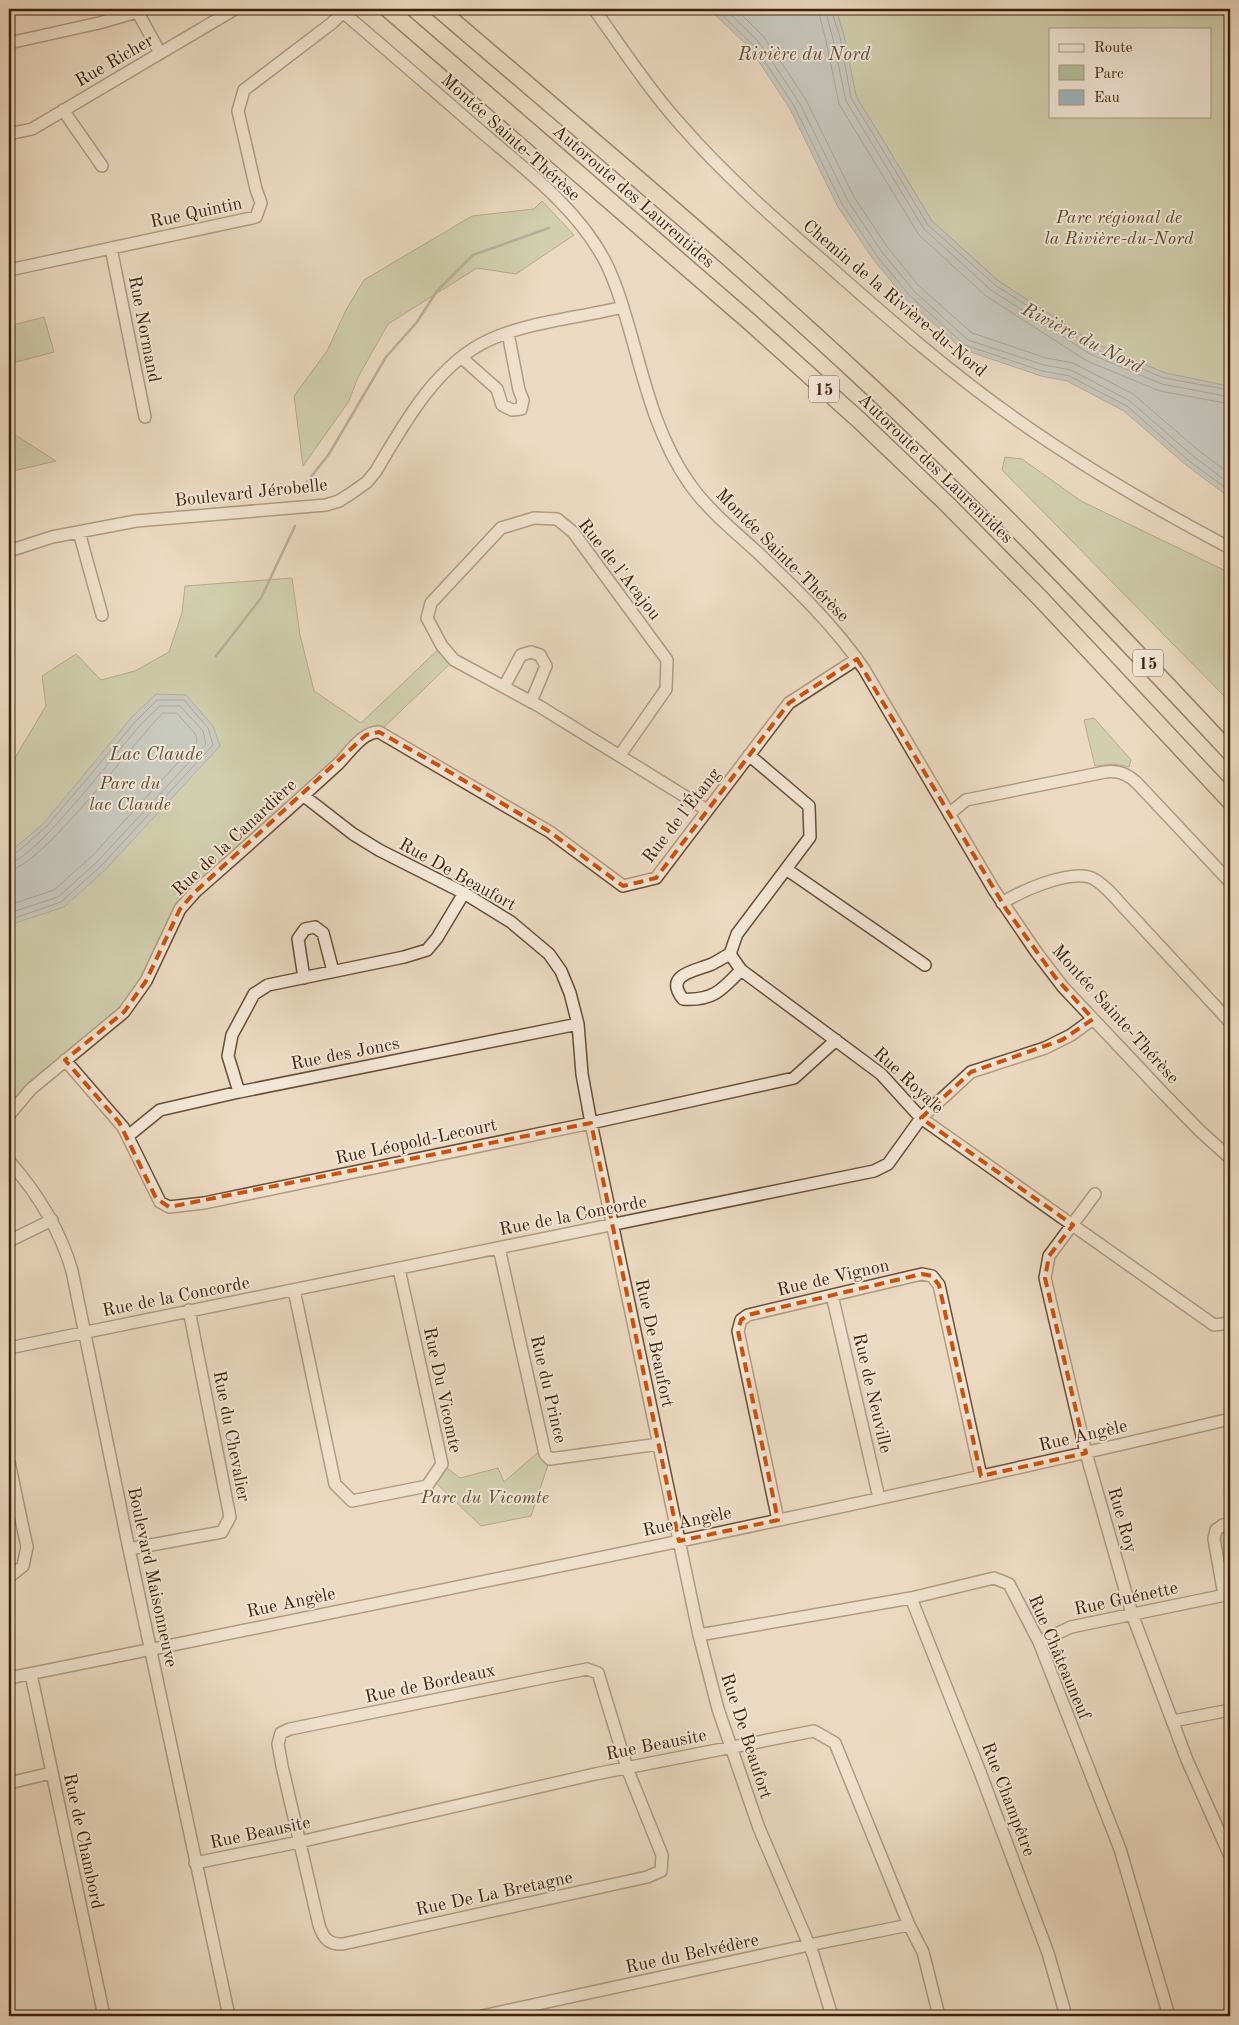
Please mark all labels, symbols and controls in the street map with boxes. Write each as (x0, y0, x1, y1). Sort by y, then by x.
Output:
legend (1049, 28, 1212, 118)
street label: Rue Richer (72, 31, 157, 90)
text: Route (1094, 41, 1132, 56)
water label: Rivière du Nord (737, 46, 871, 65)
text: Parc (1094, 67, 1124, 82)
street label: Montée Sainte-Thérèse (437, 71, 583, 205)
text: Eau (1094, 91, 1120, 106)
street label: Autoroute des Laurentides (549, 122, 718, 272)
street label: Rue Quintin (149, 194, 244, 232)
park label: Parc régional de la Rivière-du-Nord (1045, 209, 1194, 248)
street label: Chemin de la Rivière-du-Nord (799, 217, 990, 381)
street label: Rue Normand (125, 274, 163, 384)
water label: Rivière du Nord (1018, 300, 1146, 378)
road number: 15 (809, 376, 839, 402)
street label: Autoroute des Laurentides (855, 390, 1016, 547)
street label: Boulevard Jérobelle (174, 476, 328, 510)
street label: Montée Sainte-Thérèse (712, 486, 852, 626)
street label: Rue de l'Acajou (574, 516, 664, 624)
road number: 15 (1133, 650, 1163, 676)
water label: Lac Claude (108, 746, 203, 765)
street label: Rue de l'Étang (636, 762, 724, 866)
park label: Parc du lac Claude (89, 775, 171, 814)
street label: Rue de la Canardière (169, 776, 300, 900)
street label: Rue De Beaufort (396, 835, 519, 914)
street label: Montée Sainte-Thérèse (1048, 942, 1182, 1088)
street label: Rue des Joncs (289, 1035, 401, 1073)
street label: Rue Royale (870, 1044, 947, 1118)
street label: Rue Léopold-Lecourt (334, 1116, 499, 1168)
street label: Rue de la Concorde (498, 1193, 648, 1239)
street label: Rue de Vignon (775, 1256, 891, 1300)
street label: Rue de la Concorde (101, 1274, 251, 1320)
street label: Rue De Beaufort (632, 1277, 676, 1409)
street label: Rue Du Vicomte (420, 1326, 464, 1455)
street label: Rue de Neuville (849, 1331, 895, 1455)
street label: Rue du Prince (527, 1334, 569, 1445)
street label: Rue du Chevalier (209, 1369, 253, 1504)
street label: Rue Angèle (1037, 1417, 1129, 1455)
street label: Boulevard Maisonneuve (124, 1486, 180, 1669)
street label: Rue Roy (1104, 1486, 1140, 1555)
park label: Parc du Vicomte (420, 1489, 549, 1507)
street label: Rue Angèle (641, 1504, 733, 1540)
street label: Rue Guénette (1073, 1579, 1180, 1619)
street label: Rue Angèle (245, 1585, 337, 1621)
street label: Rue Châteauneuf (1025, 1593, 1094, 1723)
street label: Rue de Bordeaux (363, 1661, 497, 1707)
street label: Rue De Beaufort (717, 1671, 775, 1801)
street label: Rue Beausite (604, 1726, 708, 1764)
street label: Rue Champêtre (978, 1740, 1038, 1859)
street label: Rue de Chambord (60, 1772, 106, 1911)
street label: Rue Beausite (208, 1814, 312, 1852)
street label: Rue De La Bretagne (414, 1869, 574, 1919)
street label: Rue du Belvédère (624, 1931, 760, 1977)

